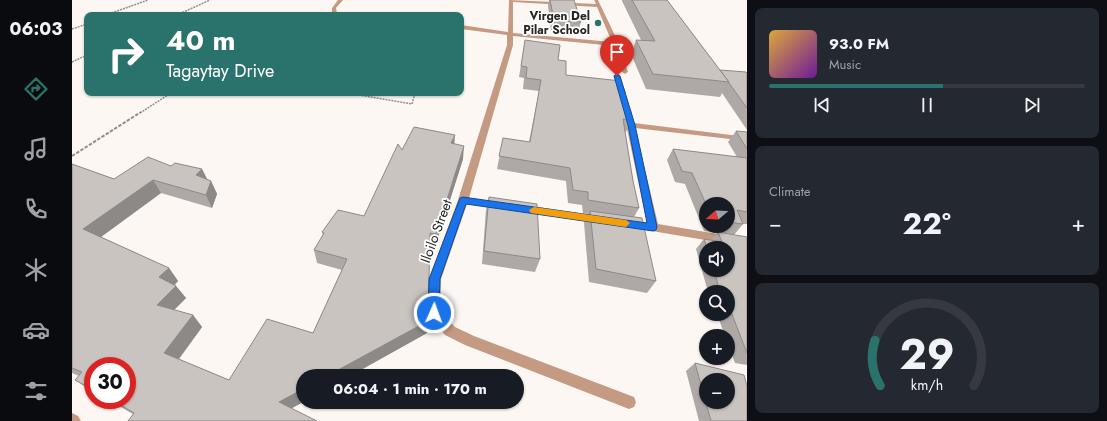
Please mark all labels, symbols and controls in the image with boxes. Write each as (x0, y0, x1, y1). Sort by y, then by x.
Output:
place label: Virgen Del Pilar School (523, 7, 590, 39)
text: 06:03 (10, 16, 62, 42)
marker: Virgen Del Pilar School (593, 18, 603, 28)
text: 40 m (166, 20, 235, 61)
icon: right (100, 28, 152, 80)
text: 93.0 FM (829, 33, 889, 55)
pin (600, 35, 634, 76)
icon: arrive (606, 41, 628, 63)
text: Music (829, 55, 861, 74)
text: Tagaytay Drive (166, 58, 274, 84)
icon: directions (22, 75, 50, 103)
icon: previous (811, 94, 833, 116)
icon: pause (916, 94, 938, 116)
icon: next (1021, 94, 1043, 116)
icon: music (22, 135, 50, 163)
text: Climate (769, 182, 810, 201)
icon: phone (22, 195, 50, 223)
street label: Iloilo Street (415, 196, 457, 266)
north arrow (699, 197, 735, 233)
map controls (699, 197, 735, 409)
text: 22° (903, 202, 951, 245)
text: − (769, 207, 782, 239)
text: + (1071, 207, 1085, 239)
button: sound (699, 241, 735, 277)
icon: climate (22, 256, 50, 284)
button: search (699, 285, 735, 321)
position arrow (413, 292, 455, 334)
icon: car (22, 316, 50, 344)
text: 29 (899, 324, 955, 385)
button: + (699, 329, 735, 365)
speed limit sign: 30 (84, 357, 136, 409)
button: − (699, 373, 735, 409)
text: km/h (911, 375, 943, 395)
icon: filters (22, 377, 50, 405)
text: 06:04 · 1 min · 170 m (333, 378, 487, 400)

